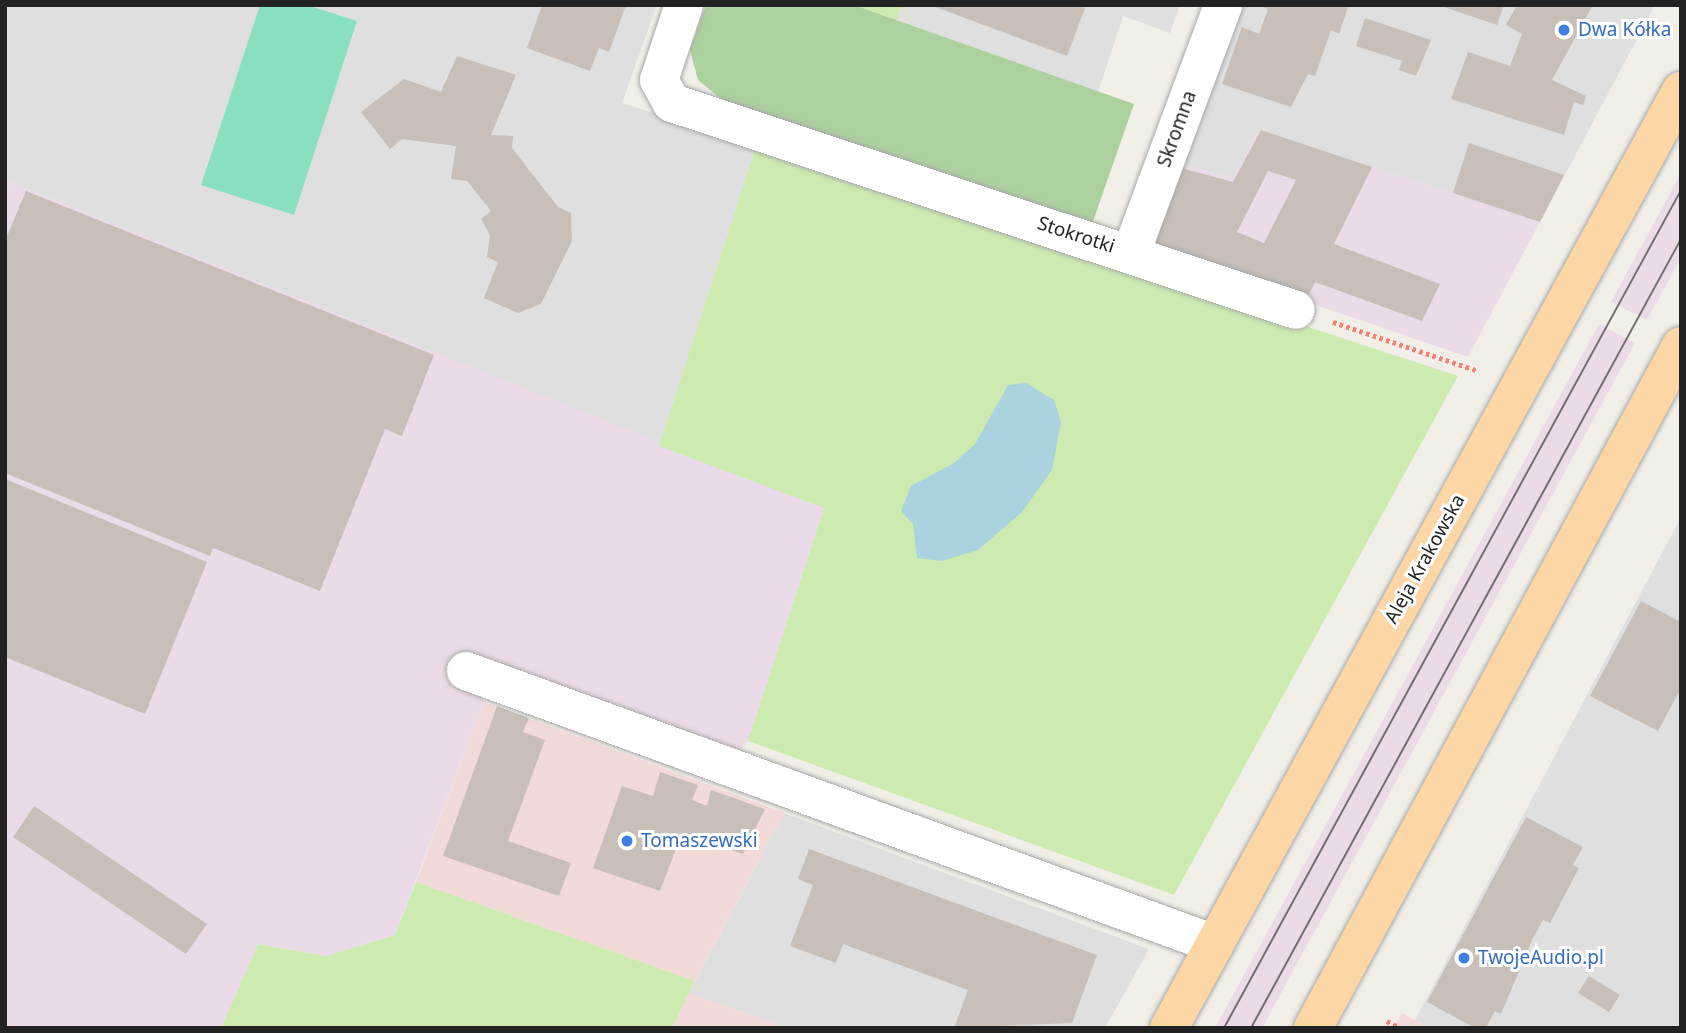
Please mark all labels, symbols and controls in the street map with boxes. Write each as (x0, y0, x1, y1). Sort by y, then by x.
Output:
place label: Dwa Kółka (1578, 19, 1671, 41)
marker: Dwa Kółka (1556, 22, 1572, 38)
street label: Skromna (1153, 88, 1201, 170)
street label: Stokrotki (1035, 212, 1117, 258)
street label: Aleja Krakowska (1380, 490, 1470, 628)
place label: Tomaszewski (641, 830, 758, 852)
marker: Tomaszewski (619, 833, 635, 849)
place label: TwojeAudio.pl (1478, 947, 1604, 969)
marker: TwojeAudio.pl (1456, 950, 1472, 966)

